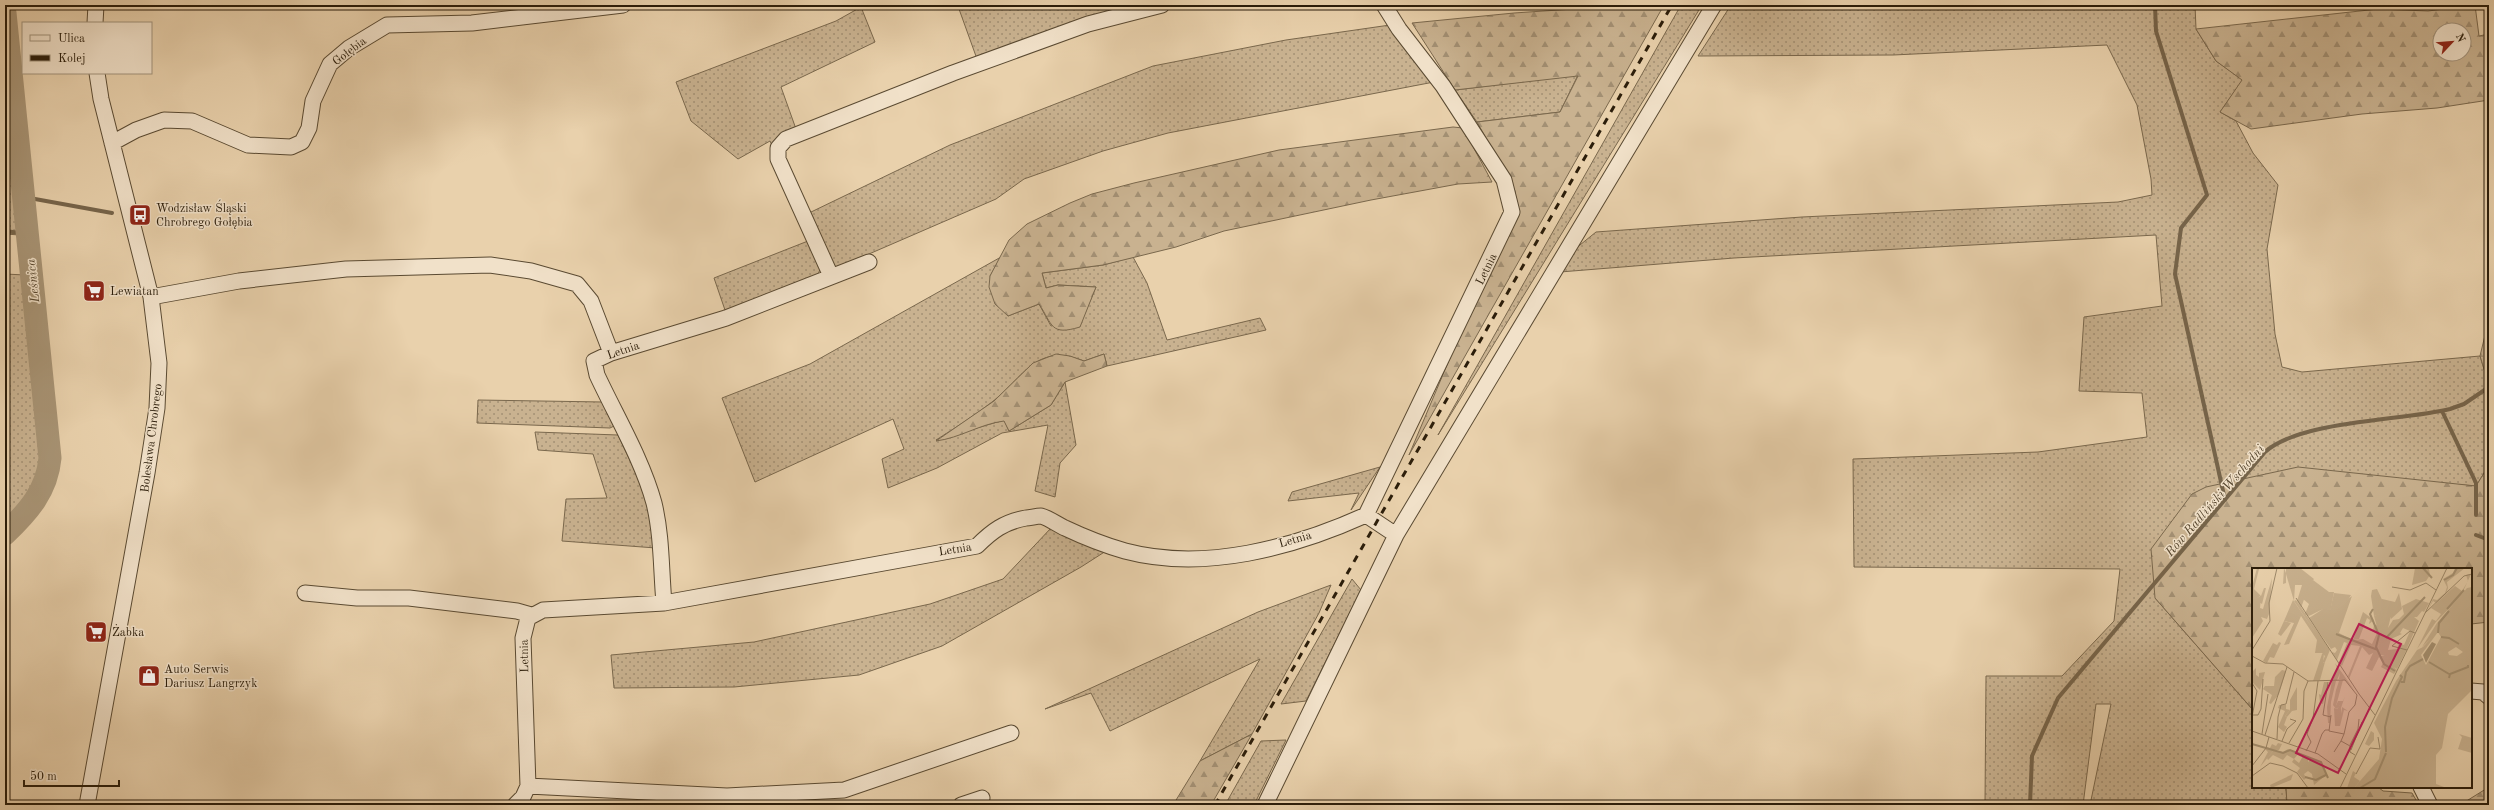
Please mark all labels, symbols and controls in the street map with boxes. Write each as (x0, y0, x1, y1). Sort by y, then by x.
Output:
legend (22, 22, 152, 74)
north arrow (2432, 22, 2472, 62)
text: N (2453, 32, 2467, 45)
text: Ulica (58, 33, 85, 45)
street label: Gołębia (331, 35, 369, 68)
text: Kolej (58, 53, 86, 65)
place label: Wodzisław Śląski Chrobrego Gołębia (156, 199, 253, 229)
bus stop icon: Wodzisław Śląski Chrobrego Gołębia (127, 202, 153, 228)
street label: Letnia (1474, 252, 1500, 287)
water label: Leśnica (25, 258, 42, 304)
supermarket icon: Lewiatan (81, 278, 107, 304)
place label: Lewiatan (110, 286, 159, 298)
street label: Letnia (606, 340, 641, 362)
street label: Bolesława Chrobrego (139, 383, 165, 493)
water label: Rów Radliński Wschodni (2163, 442, 2267, 560)
street label: Letnia (1278, 530, 1313, 550)
street label: Letnia (938, 541, 973, 559)
inset map (2252, 568, 2472, 788)
supermarket icon: Żabka (83, 619, 109, 645)
place label: Żabka (112, 623, 144, 639)
street label: Letnia (519, 639, 531, 673)
shop icon: Auto Serwis Dariusz Langrzyk (136, 663, 162, 689)
place label: Auto Serwis Dariusz Langrzyk (164, 664, 257, 690)
scale bar (24, 762, 119, 788)
text: 50 m (30, 770, 57, 783)

